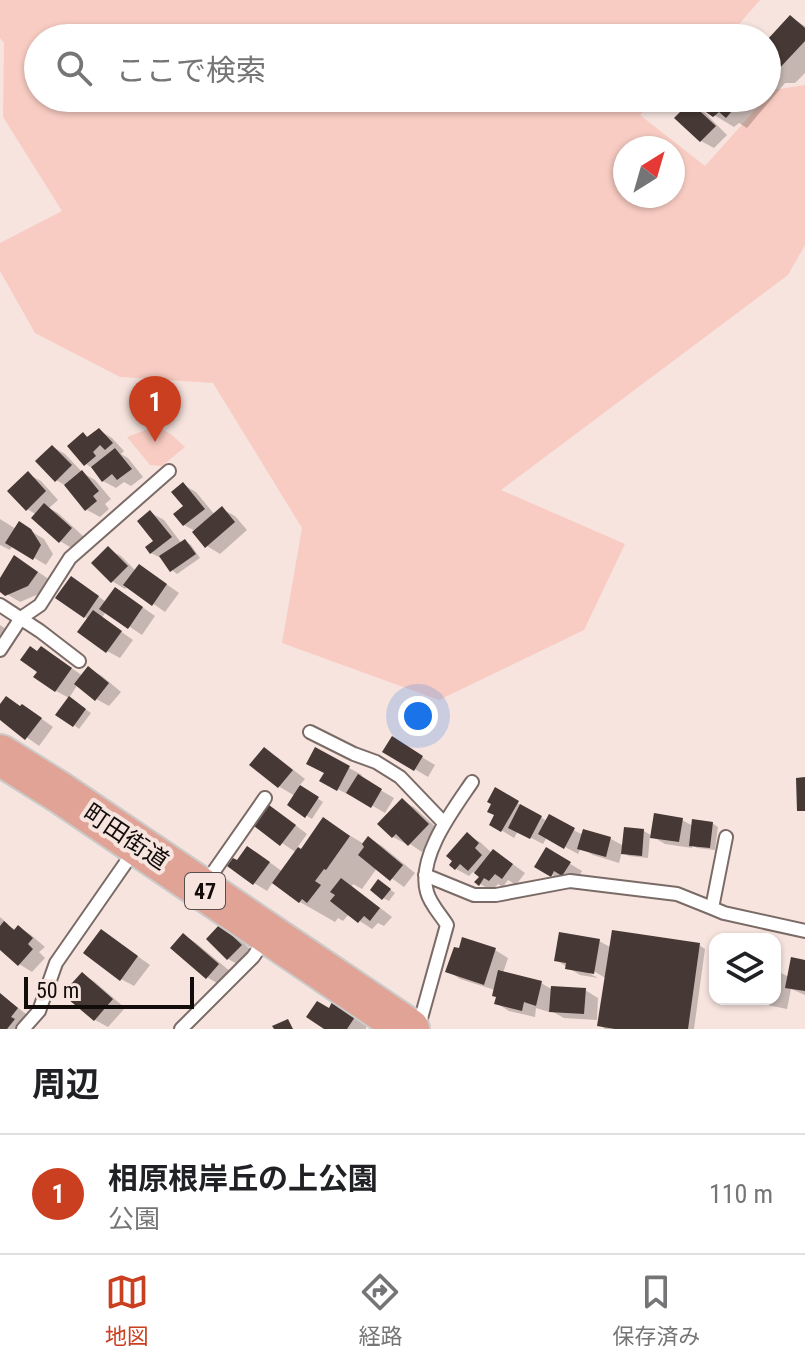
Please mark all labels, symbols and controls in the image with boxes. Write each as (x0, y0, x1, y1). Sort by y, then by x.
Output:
search box (24, 24, 781, 112)
icon: search (52, 46, 96, 90)
text: ここで検索 (116, 53, 266, 88)
north arrow (613, 136, 685, 208)
pin: 1 (129, 376, 181, 442)
your location (398, 696, 438, 736)
street label: 町田街道 (78, 799, 174, 875)
road number: 47 (185, 873, 225, 909)
map controls (709, 933, 781, 1005)
button: layers (709, 933, 781, 1005)
scale bar (24, 973, 194, 1009)
text: 50 m (36, 978, 79, 1003)
text: 周辺 (32, 1064, 100, 1104)
text: 相原根岸丘の上公園 (108, 1161, 378, 1196)
text: 1 (51, 1179, 65, 1209)
text: 110 m (709, 1179, 773, 1209)
text: 公園 (108, 1204, 160, 1234)
tab: 地図 (105, 1270, 149, 1350)
tab: 経路 (358, 1270, 402, 1350)
tab: 保存済み (612, 1270, 700, 1350)

